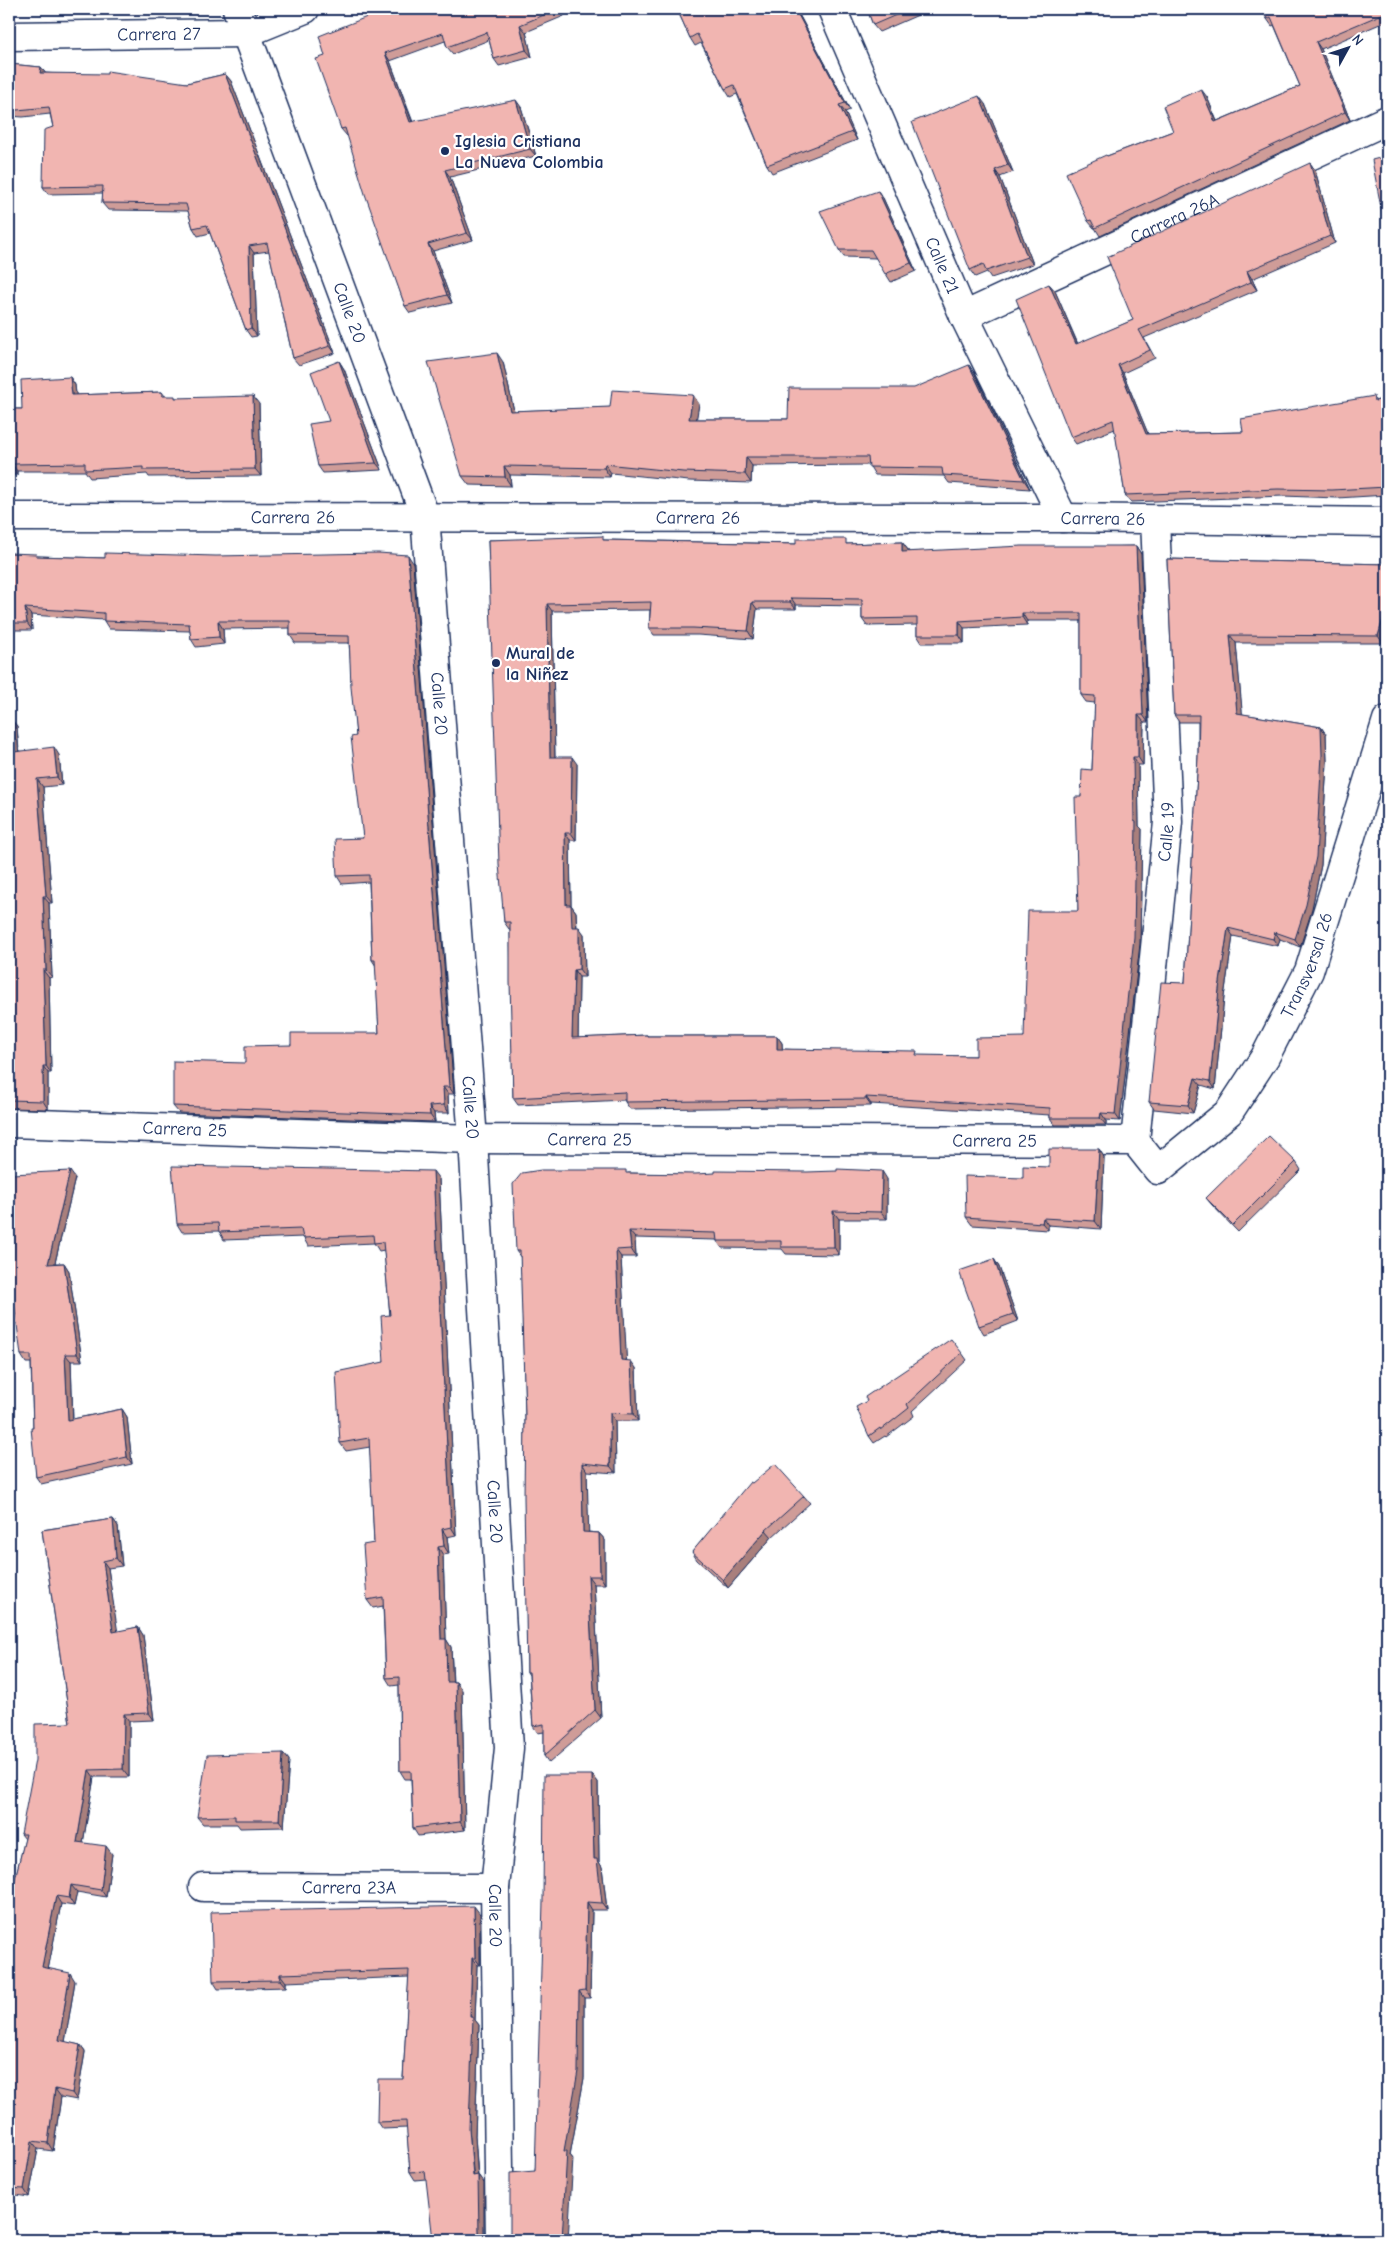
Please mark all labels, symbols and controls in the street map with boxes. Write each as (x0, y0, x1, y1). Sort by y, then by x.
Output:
north arrow (1324, 22, 1374, 72)
street label: Carrera 27 (117, 23, 201, 45)
text: N (1348, 31, 1367, 49)
place label: Iglesia Cristiana La Nueva Colombia (455, 131, 604, 173)
marker: Iglesia Cristiana La Nueva Colombia (439, 145, 451, 157)
street label: Carrera 26A (1127, 189, 1222, 248)
street label: Calle 21 (921, 234, 964, 297)
street label: Calle 20 (329, 279, 371, 346)
street label: Carrera 26 (251, 507, 335, 528)
street label: Carrera 26 (656, 507, 740, 528)
street label: Carrera 26 (1061, 507, 1145, 530)
place label: Mural de la Niñez (506, 643, 575, 685)
marker: Mural de la Niñez (490, 657, 502, 669)
street label: Calle 20 (427, 671, 452, 736)
street label: Calle 19 (1153, 801, 1179, 863)
street label: Transversal 26 (1276, 910, 1337, 1022)
street label: Calle 20 (458, 1075, 483, 1140)
street label: Carrera 25 (142, 1117, 228, 1141)
street label: Carrera 25 (547, 1129, 632, 1150)
street label: Carrera 25 (952, 1130, 1037, 1151)
street label: Calle 20 (483, 1479, 507, 1544)
street label: Carrera 23A (302, 1877, 396, 1898)
street label: Calle 20 (484, 1884, 506, 1948)

